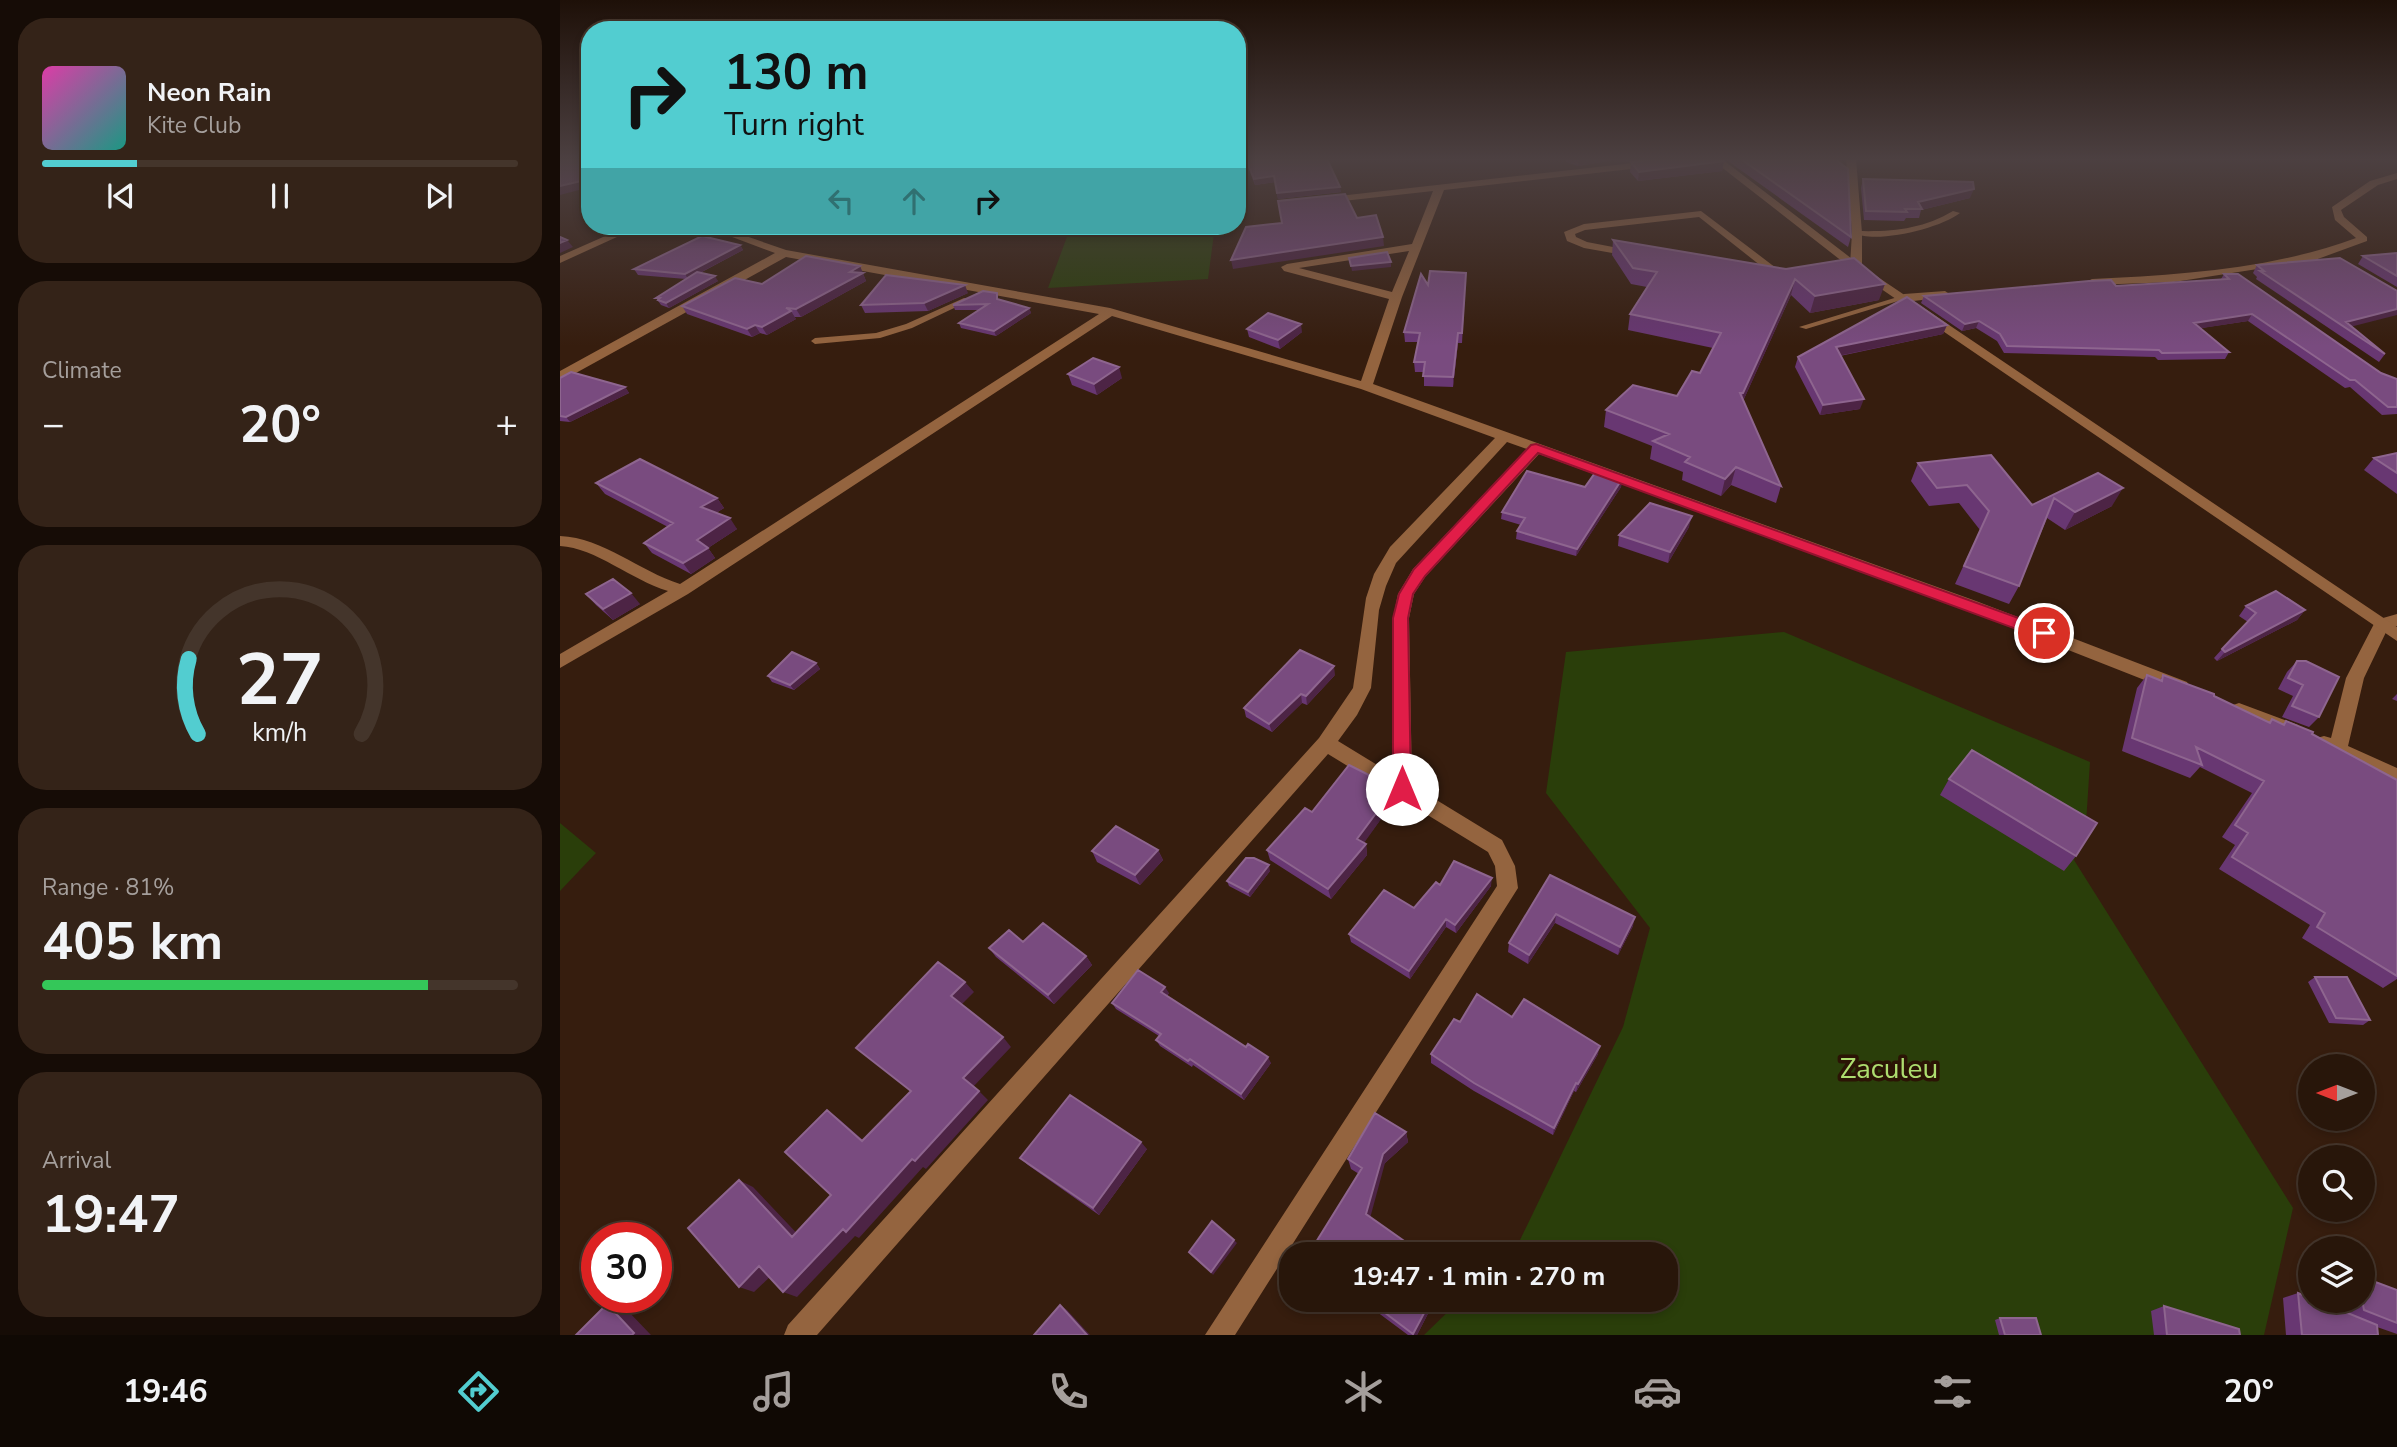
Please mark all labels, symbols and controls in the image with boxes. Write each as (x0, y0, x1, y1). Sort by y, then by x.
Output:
text: 130 m (724, 39, 868, 106)
icon: right (609, 49, 700, 140)
text: Neon Rain (147, 75, 272, 110)
text: Turn right (724, 103, 864, 146)
text: Kite Club (147, 110, 241, 141)
icon: previous (102, 177, 140, 215)
icon: pause (261, 177, 299, 215)
icon: next (420, 177, 458, 215)
icon: left (822, 182, 860, 220)
icon: ahead (895, 182, 933, 220)
icon: right (968, 182, 1006, 220)
text: Climate (42, 355, 122, 386)
text: 20° (239, 389, 321, 460)
text: − (42, 399, 65, 450)
text: + (495, 399, 518, 450)
pin (2014, 603, 2074, 663)
icon: arrive (2025, 614, 2063, 652)
text: 27 (236, 630, 324, 730)
text: km/h (252, 715, 308, 749)
position arrow (1365, 752, 1439, 826)
text: Range · 81% (42, 872, 174, 903)
text: 405 km (42, 906, 223, 977)
park label: Zaculeu (1840, 1050, 1938, 1088)
north arrow (2298, 1054, 2375, 1130)
map controls (2298, 1054, 2375, 1313)
text: Arrival (42, 1145, 111, 1176)
button: search (2298, 1145, 2375, 1222)
text: 19:47 (42, 1179, 180, 1250)
speed limit sign: 30 (581, 1222, 672, 1313)
button: layers (2298, 1236, 2375, 1313)
text: 19:47 · 1 min · 270 m (1352, 1259, 1605, 1294)
icon: directions (454, 1367, 503, 1416)
icon: music (749, 1367, 798, 1416)
icon: phone (1044, 1367, 1093, 1416)
icon: climate (1339, 1367, 1388, 1416)
icon: car (1633, 1367, 1682, 1416)
icon: filters (1928, 1367, 1977, 1416)
text: 19:46 (123, 1370, 208, 1413)
text: 20° (2223, 1370, 2274, 1413)

